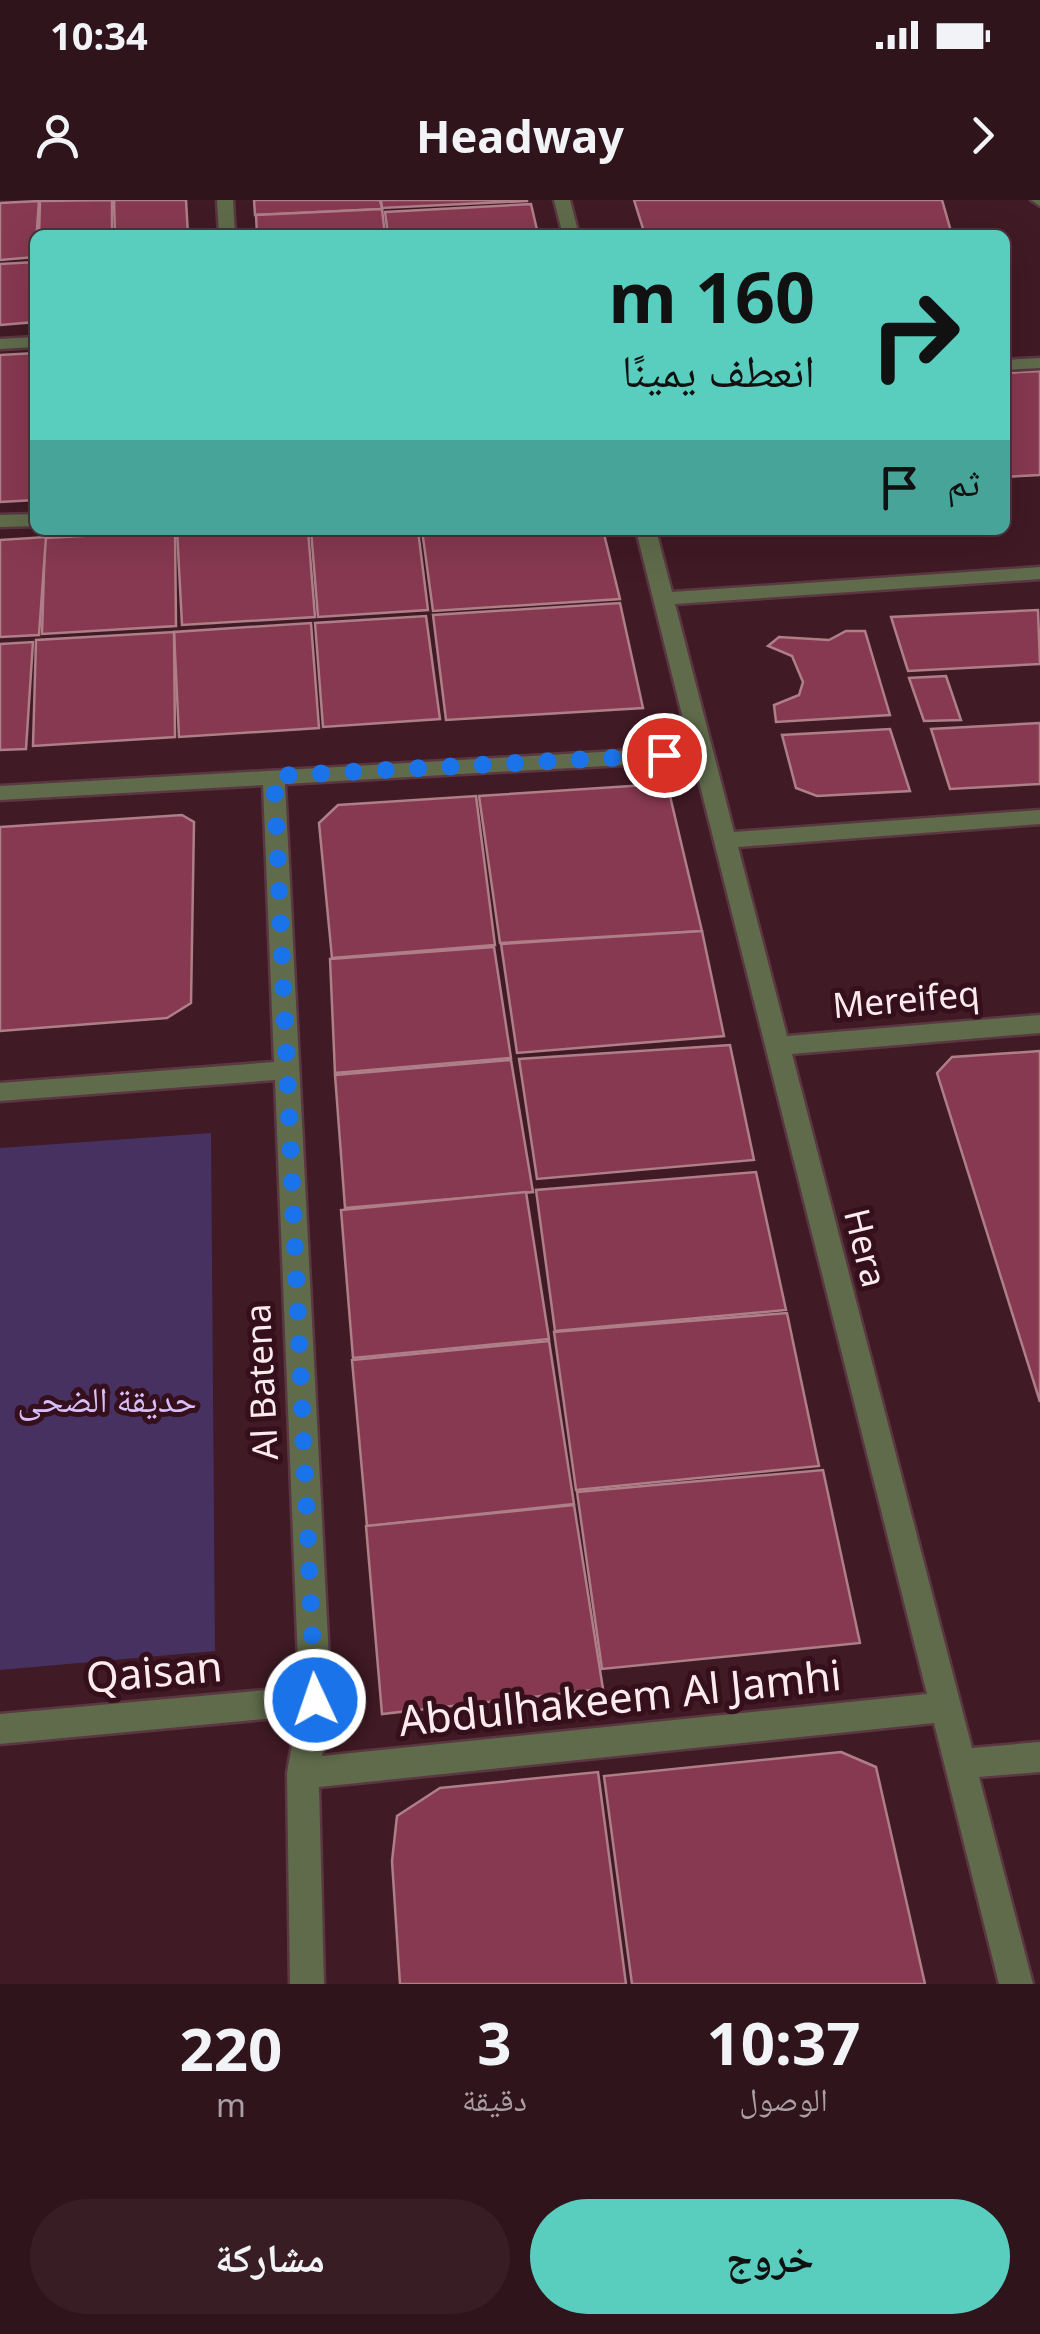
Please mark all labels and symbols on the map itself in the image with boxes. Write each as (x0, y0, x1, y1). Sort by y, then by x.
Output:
pin (622, 713, 707, 798)
street label: Mereifeq (830, 969, 981, 1028)
street label: Hera (834, 1204, 899, 1292)
street label: Al Batena (233, 1303, 288, 1461)
park label: حديقة الضحى (17, 1375, 197, 1422)
street label: Qaisan (83, 1636, 225, 1705)
street label: Abdulhakeem Al Jamhi (396, 1645, 844, 1748)
position arrow (263, 1648, 367, 1752)

